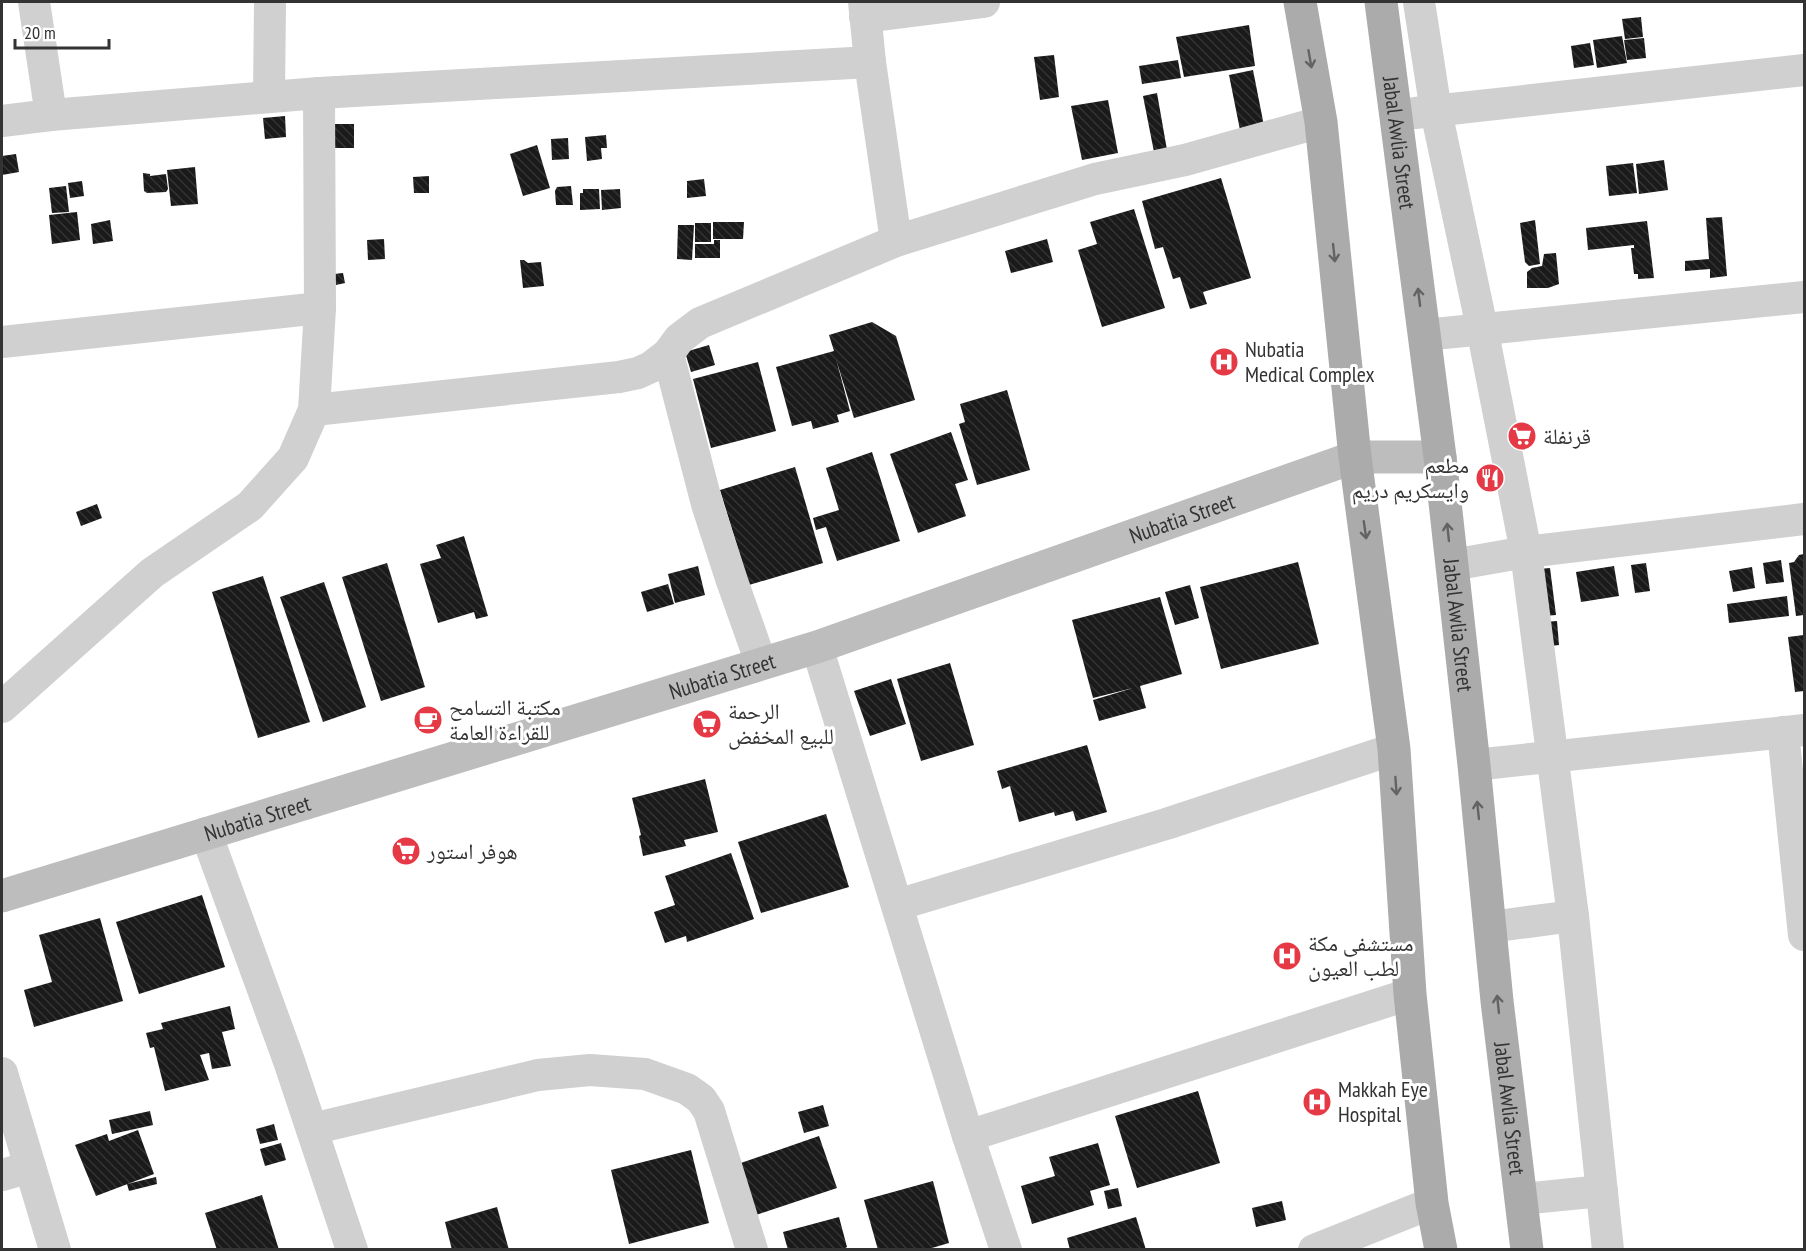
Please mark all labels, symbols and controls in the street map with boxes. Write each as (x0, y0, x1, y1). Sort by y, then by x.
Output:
scale bar (15, 12, 110, 50)
text: 20 m (24, 21, 56, 44)
one-way arrow (1305, 49, 1316, 69)
street label: Jabal Awlia Street (1377, 74, 1422, 211)
one-way arrow (1329, 242, 1340, 262)
one-way arrow (1413, 288, 1424, 308)
place label: Nubatia Medical Complex (1245, 335, 1375, 388)
hospital icon: Nubatia Medical Complex (1208, 346, 1240, 378)
supermarket icon: قرنفلة (1506, 420, 1538, 452)
place label: قرنفلة (1543, 422, 1591, 450)
place label: مطعم وايسكريم دريم (1352, 451, 1469, 505)
restaurant icon: مطعم وايسكريم دريم (1474, 462, 1506, 494)
street label: Nubatia Street (1125, 487, 1238, 550)
one-way arrow (1359, 520, 1370, 539)
one-way arrow (1443, 523, 1454, 543)
street label: Jabal Awlia Street (1437, 556, 1480, 693)
street label: Nubatia Street (666, 647, 779, 705)
place label: مكتبة التسامح للقراءة العامة (449, 693, 561, 746)
place label: الرحمة للبيع المخفض (728, 697, 834, 750)
cafe icon: مكتبة التسامح للقراءة العامة (412, 704, 444, 736)
supermarket icon: الرحمة للبيع المخفض (691, 708, 723, 740)
one-way arrow (1391, 775, 1402, 795)
street label: Nubatia Street (201, 789, 314, 847)
one-way arrow (1472, 800, 1483, 820)
supermarket icon: هوفر استور (390, 835, 422, 867)
place label: هوفر استور (426, 837, 518, 865)
place label: مستشفى مكة لطب العيون (1308, 929, 1414, 982)
hospital icon: مستشفى مكة لطب العيون (1271, 940, 1303, 972)
one-way arrow (1492, 994, 1503, 1014)
street label: Jabal Awlia Street (1488, 1039, 1532, 1176)
place label: Makkah Eye Hospital (1338, 1075, 1428, 1128)
hospital icon: Makkah Eye Hospital (1301, 1086, 1333, 1118)

